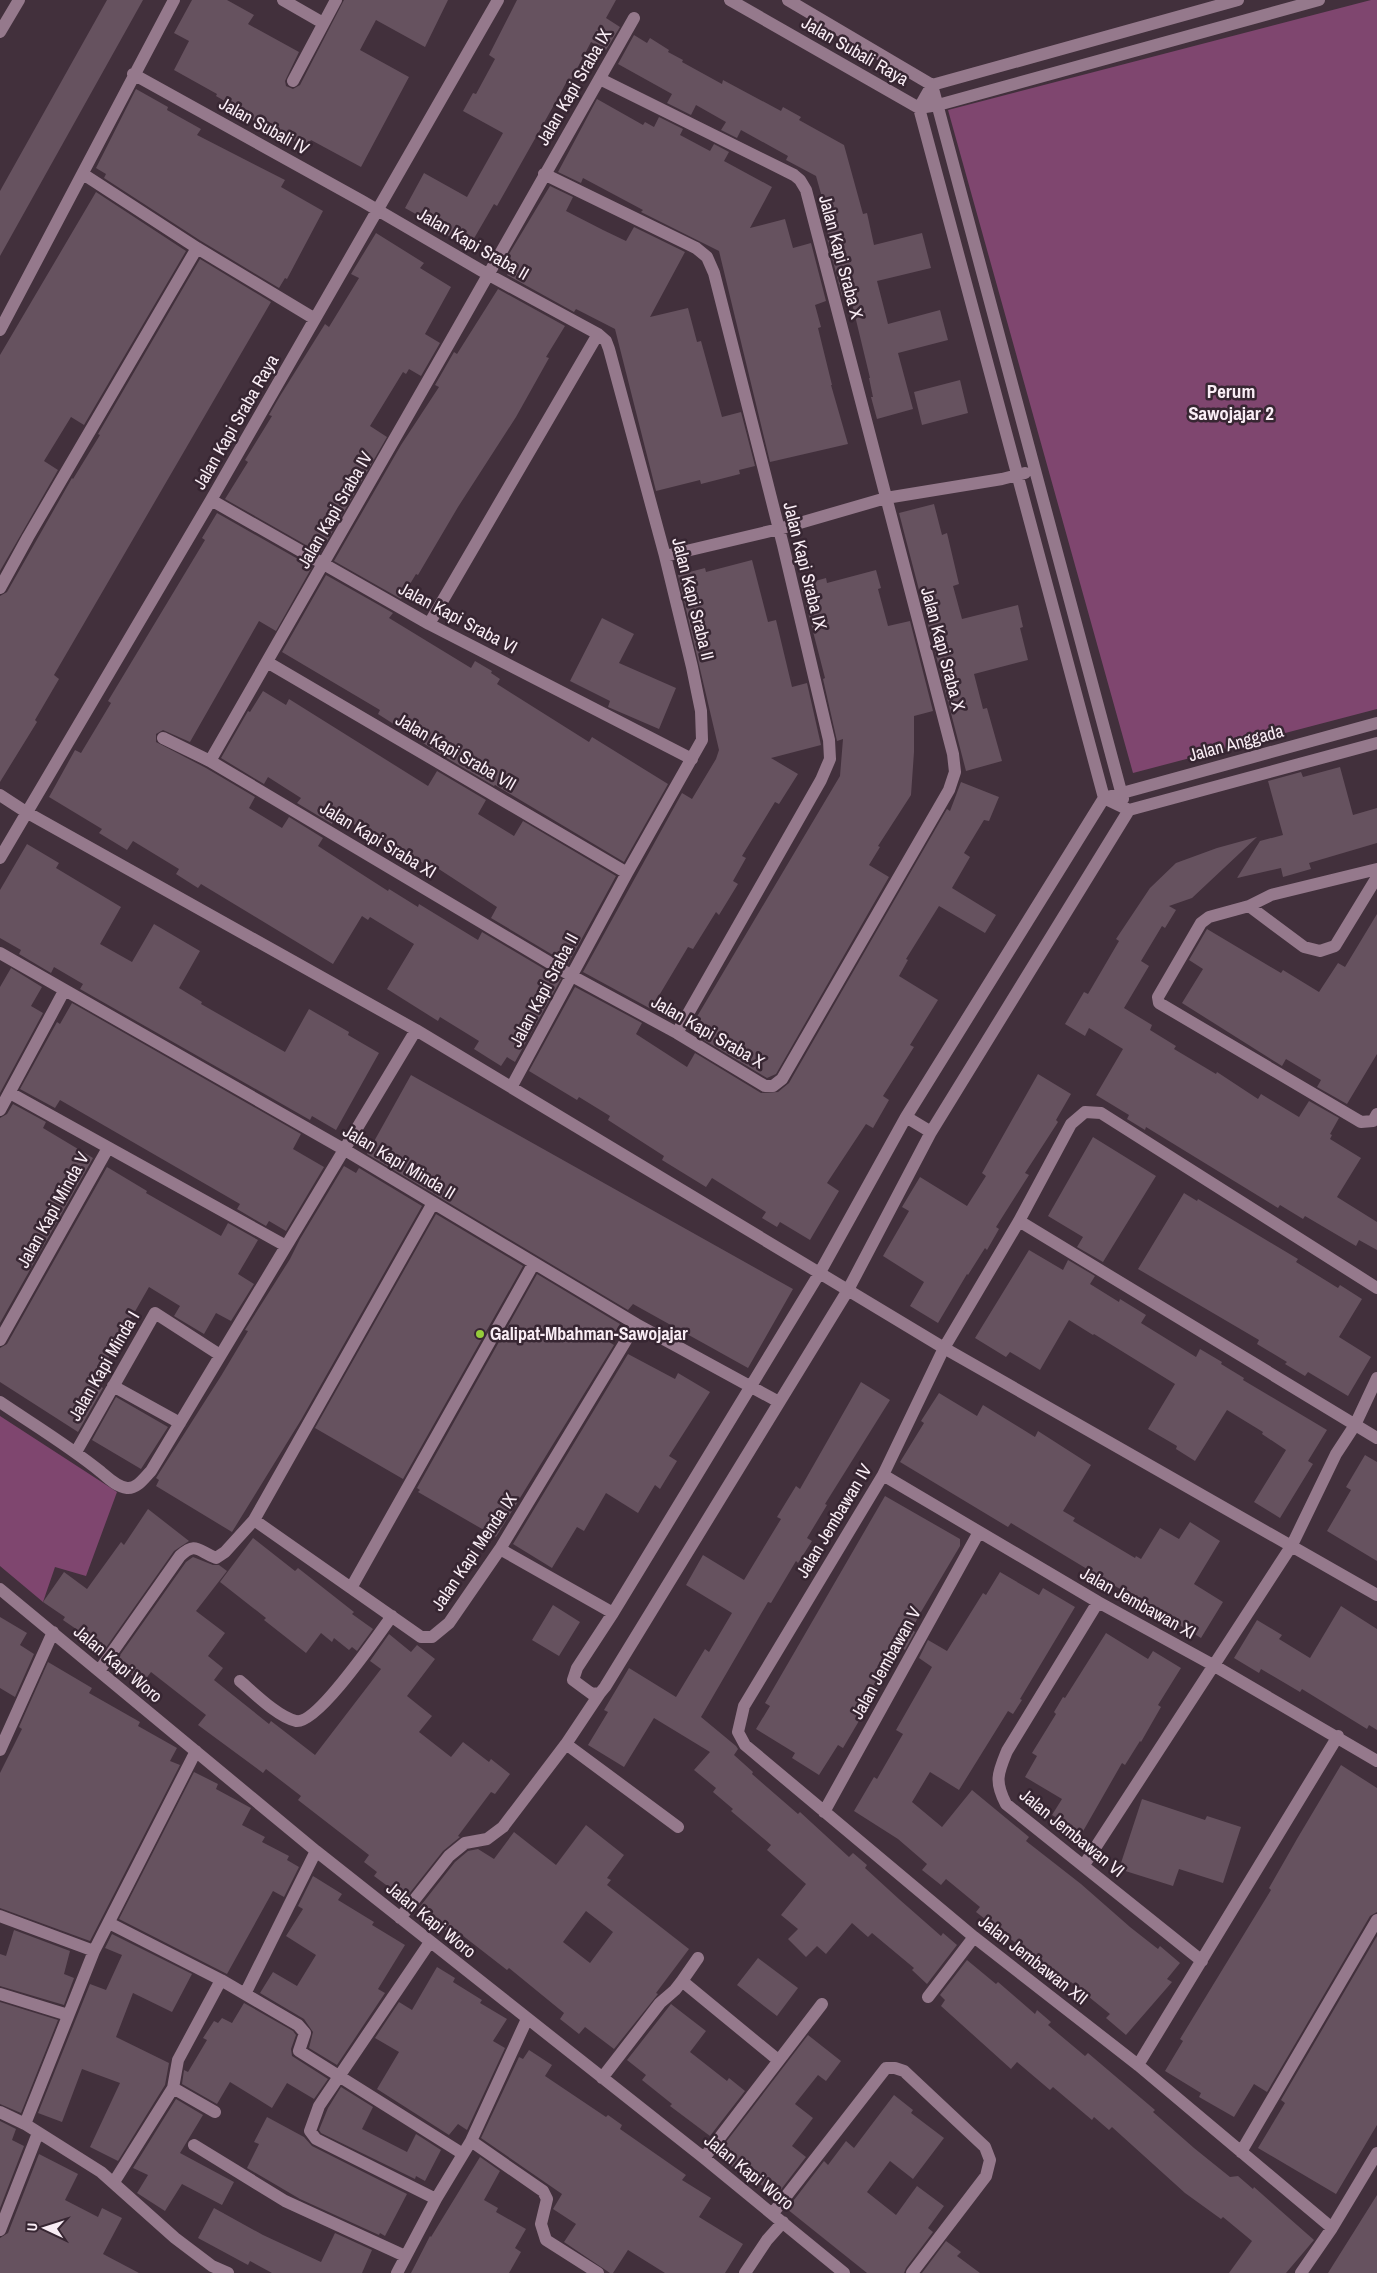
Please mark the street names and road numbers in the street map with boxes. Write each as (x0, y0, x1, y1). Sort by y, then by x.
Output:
street label: Jalan Subali Raya (797, 10, 913, 91)
street label: Jalan Kapi Sraba IX (530, 24, 617, 150)
street label: Jalan Subali IV (215, 91, 314, 161)
street label: Jalan Kapi Sraba X (813, 192, 870, 322)
street label: Jalan Kapi Sraba II (413, 201, 534, 286)
street label: Jalan Kapi Sraba Raya (187, 350, 284, 494)
street label: Jalan Kapi Sraba IV (291, 447, 378, 573)
street label: Jalan Kapi Sraba IX (777, 499, 834, 633)
street label: Jalan Kapi Sraba II (666, 535, 721, 663)
street label: Jalan Kapi Sraba VI (394, 576, 522, 659)
street label: Jalan Kapi Sraba X (915, 584, 972, 714)
street label: Jalan Kapi Sraba VII (391, 707, 521, 796)
street label: Jalan Anggada (1185, 718, 1286, 767)
street label: Jalan Kapi Sraba XI (316, 795, 441, 884)
street label: Jalan Kapi Sraba II (503, 928, 584, 1051)
street label: Jalan Kapi Sraba X (647, 989, 770, 1074)
street label: Jalan Kapi Minda II (338, 1118, 460, 1205)
street label: Jalan Kapi Minda V (10, 1147, 95, 1272)
street label: Jalan Kapi Minda I (62, 1306, 145, 1425)
street label: Jalan Jembawan IV (790, 1459, 878, 1582)
street label: Jalan Kapi Menda IX (425, 1488, 522, 1616)
street label: Jalan Jembawan XI (1076, 1560, 1201, 1645)
street label: Jalan Jembawan V (844, 1602, 927, 1723)
street label: Jalan Kapi Woro (69, 1619, 168, 1708)
street label: Jalan Jembawan VI (1014, 1782, 1130, 1883)
street label: Jalan Kapi Woro (381, 1876, 481, 1964)
street label: Jalan Jembawan XII (973, 1909, 1093, 2010)
street label: Jalan Kapi Woro (699, 2128, 799, 2216)

